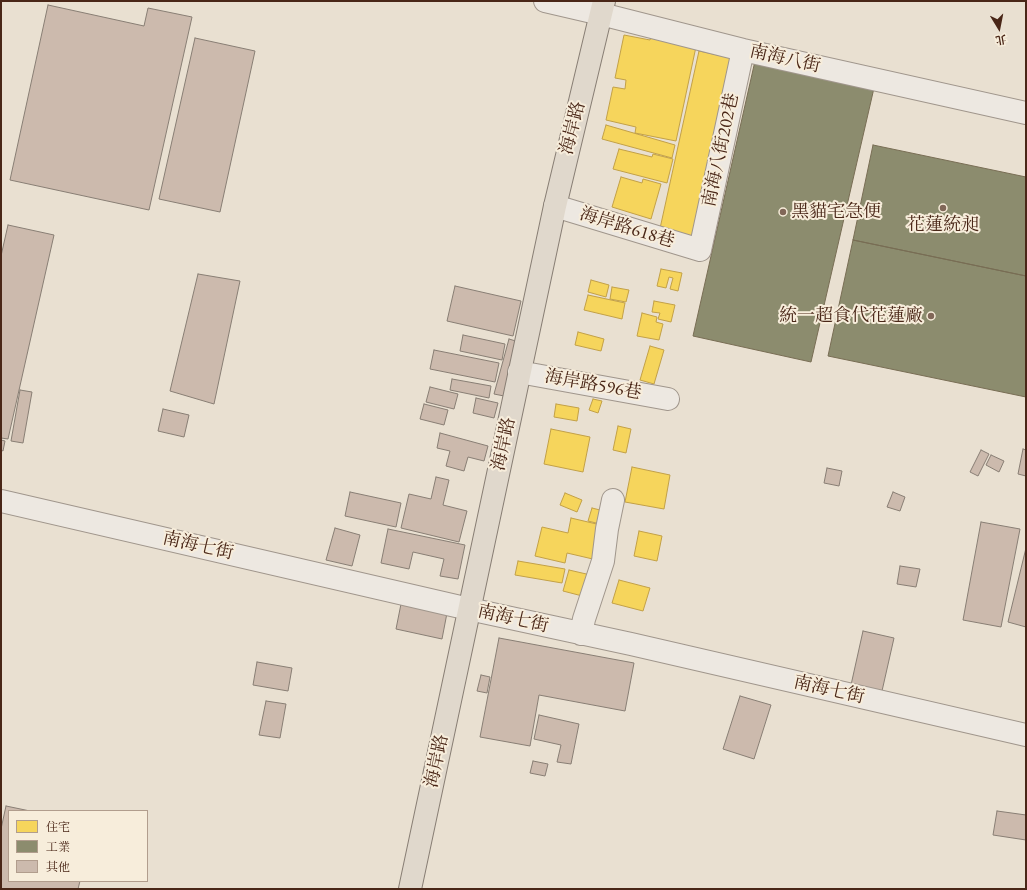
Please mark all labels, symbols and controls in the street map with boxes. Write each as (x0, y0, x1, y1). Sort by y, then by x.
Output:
north arrow (979, 8, 1019, 48)
text: 北 (994, 32, 1008, 48)
street label: 南海八街 (747, 40, 823, 78)
street label: 南海八街202巷 (698, 91, 744, 209)
street label: 海岸路 (556, 99, 590, 157)
place label: 黑貓宅急便 (791, 201, 881, 223)
street label: 海岸路618巷 (577, 203, 677, 253)
marker: 花蓮統昶 (938, 203, 948, 213)
marker: 黑貓宅急便 (778, 207, 788, 217)
place label: 花蓮統昶 (907, 214, 979, 236)
place label: 統一超食代花蓮廠 (779, 305, 923, 327)
marker: 統一超食代花蓮廠 (926, 311, 936, 321)
street label: 海岸路596巷 (543, 366, 643, 404)
street label: 海岸路 (488, 415, 520, 473)
street label: 南海七街 (160, 527, 236, 565)
street label: 南海七街 (475, 600, 551, 638)
street label: 南海七街 (791, 671, 867, 709)
street label: 海岸路 (421, 732, 453, 790)
legend (8, 810, 148, 882)
text: 住宅 (46, 819, 70, 835)
text: 工業 (46, 839, 70, 855)
text: 其他 (46, 859, 70, 875)

